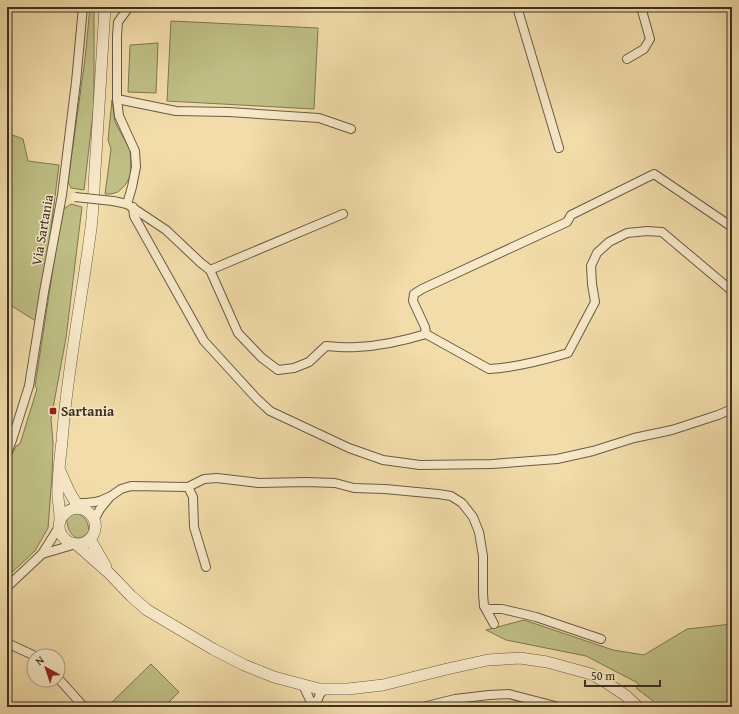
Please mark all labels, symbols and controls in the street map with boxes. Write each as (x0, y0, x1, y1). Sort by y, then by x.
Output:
street label: Via Sartania (26, 192, 58, 267)
place label: Sartania (61, 401, 115, 421)
marker: Sartania (48, 406, 58, 416)
north arrow (26, 648, 66, 688)
text: N (32, 651, 48, 669)
scale bar (585, 662, 660, 688)
text: 50 m (591, 667, 615, 684)

